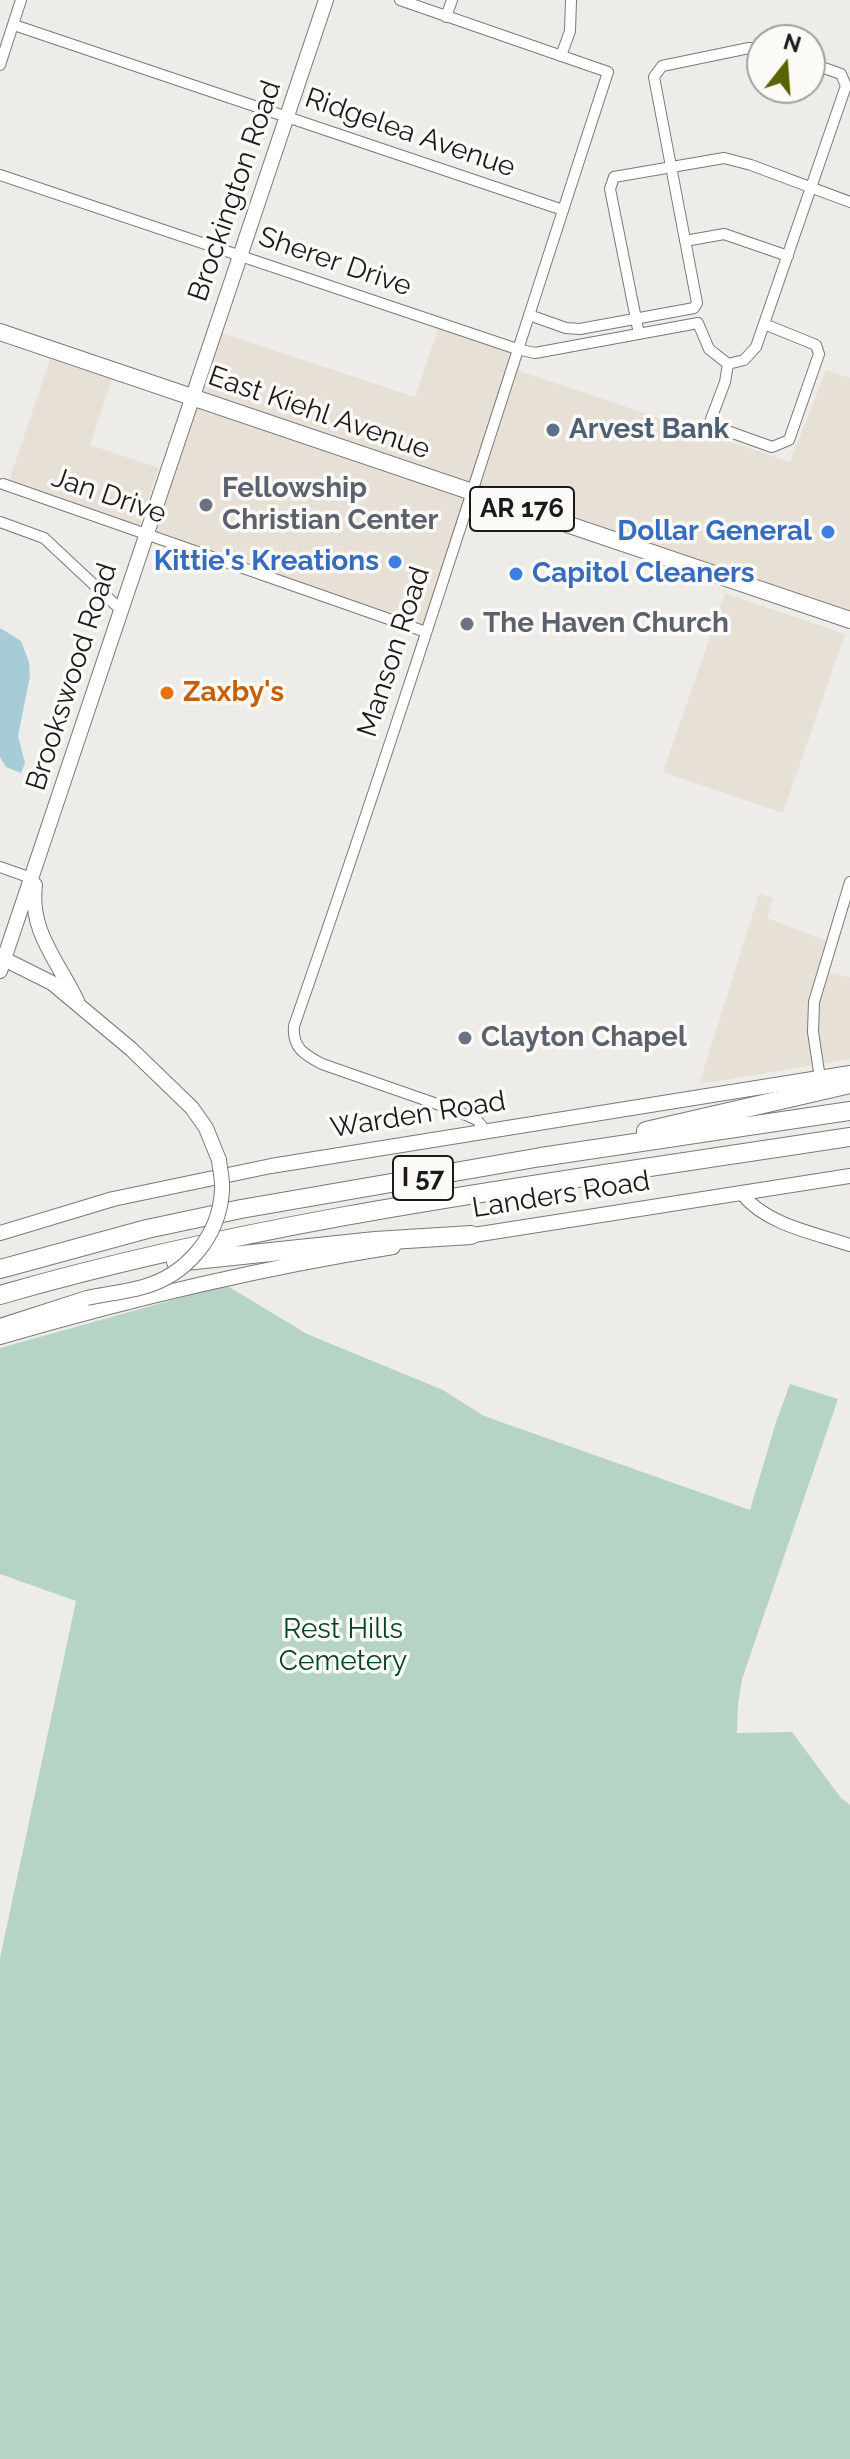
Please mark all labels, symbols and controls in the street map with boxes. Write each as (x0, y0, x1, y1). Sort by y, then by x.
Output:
north arrow (746, 24, 826, 104)
text: N (781, 28, 804, 58)
street label: Brockington Road (182, 76, 288, 306)
street label: Ridgelea Avenue (300, 81, 520, 185)
street label: Sherer Drive (254, 220, 416, 304)
street label: East Kiehl Avenue (204, 359, 434, 467)
place label: Arvest Bank (569, 413, 729, 447)
marker: Arvest Bank (544, 421, 562, 439)
street label: Jan Drive (47, 461, 171, 531)
place label: Fellowship Christian Center (222, 472, 438, 538)
road number: AR 176 (470, 487, 574, 531)
marker: Fellowship Christian Center (197, 496, 215, 514)
place label: Dollar General (617, 515, 812, 549)
marker: Dollar General (819, 523, 837, 541)
place label: Kittie's Kreations (154, 545, 379, 579)
marker: Kittie's Kreations (386, 553, 404, 571)
place label: Capitol Cleaners (532, 557, 755, 591)
street label: Brookswood Road (19, 559, 125, 795)
street label: Manson Road (351, 563, 437, 741)
marker: Capitol Cleaners (507, 565, 525, 583)
place label: The Haven Church (483, 607, 729, 641)
marker: The Haven Church (458, 615, 476, 633)
place label: Zaxby's (183, 676, 284, 710)
marker: Zaxby's (158, 684, 176, 702)
place label: Clayton Chapel (481, 1021, 687, 1055)
marker: Clayton Chapel (456, 1029, 474, 1047)
street label: Warden Road (328, 1085, 508, 1145)
road number: I 57 (393, 1156, 453, 1200)
street label: Landers Road (470, 1164, 652, 1226)
park label: Rest Hills Cemetery (279, 1613, 407, 1679)

